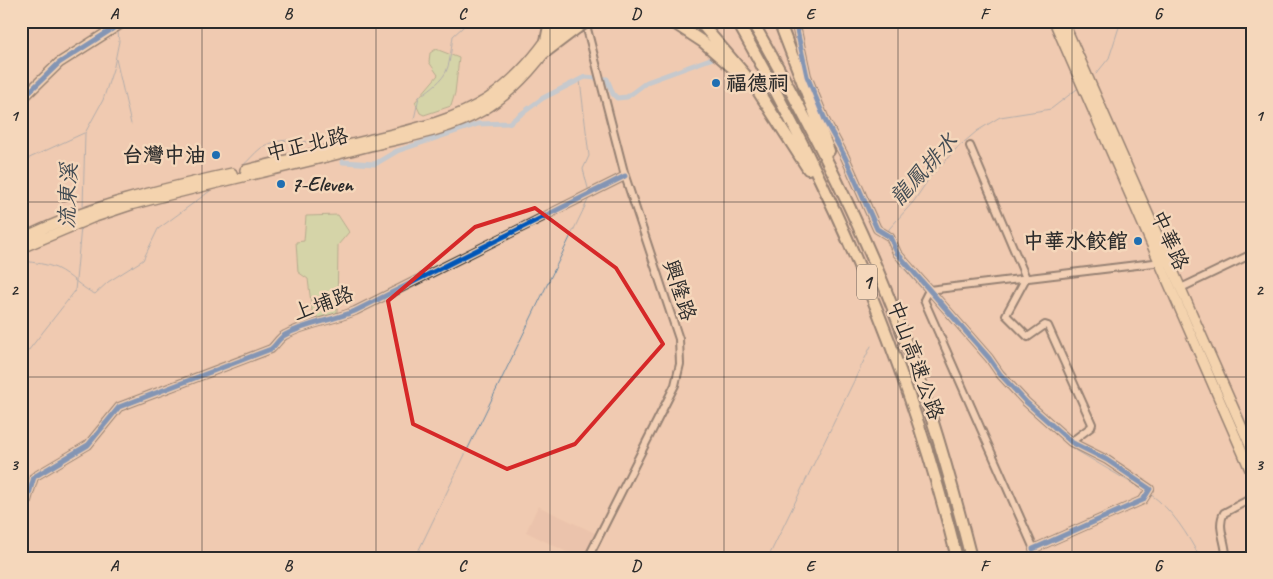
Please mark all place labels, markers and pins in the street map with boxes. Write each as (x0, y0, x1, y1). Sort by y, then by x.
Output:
place label: 福德祠 (726, 70, 789, 96)
marker: 福德祠 (710, 77, 722, 89)
place label: 台灣中油 (122, 142, 206, 168)
marker: 台灣中油 (210, 149, 222, 161)
place label: 7-Eleven (291, 171, 354, 197)
marker: 7-Eleven (275, 178, 287, 190)
place label: 中華水餃館 (1023, 228, 1128, 254)
marker: 中華水餃館 (1132, 235, 1144, 247)

